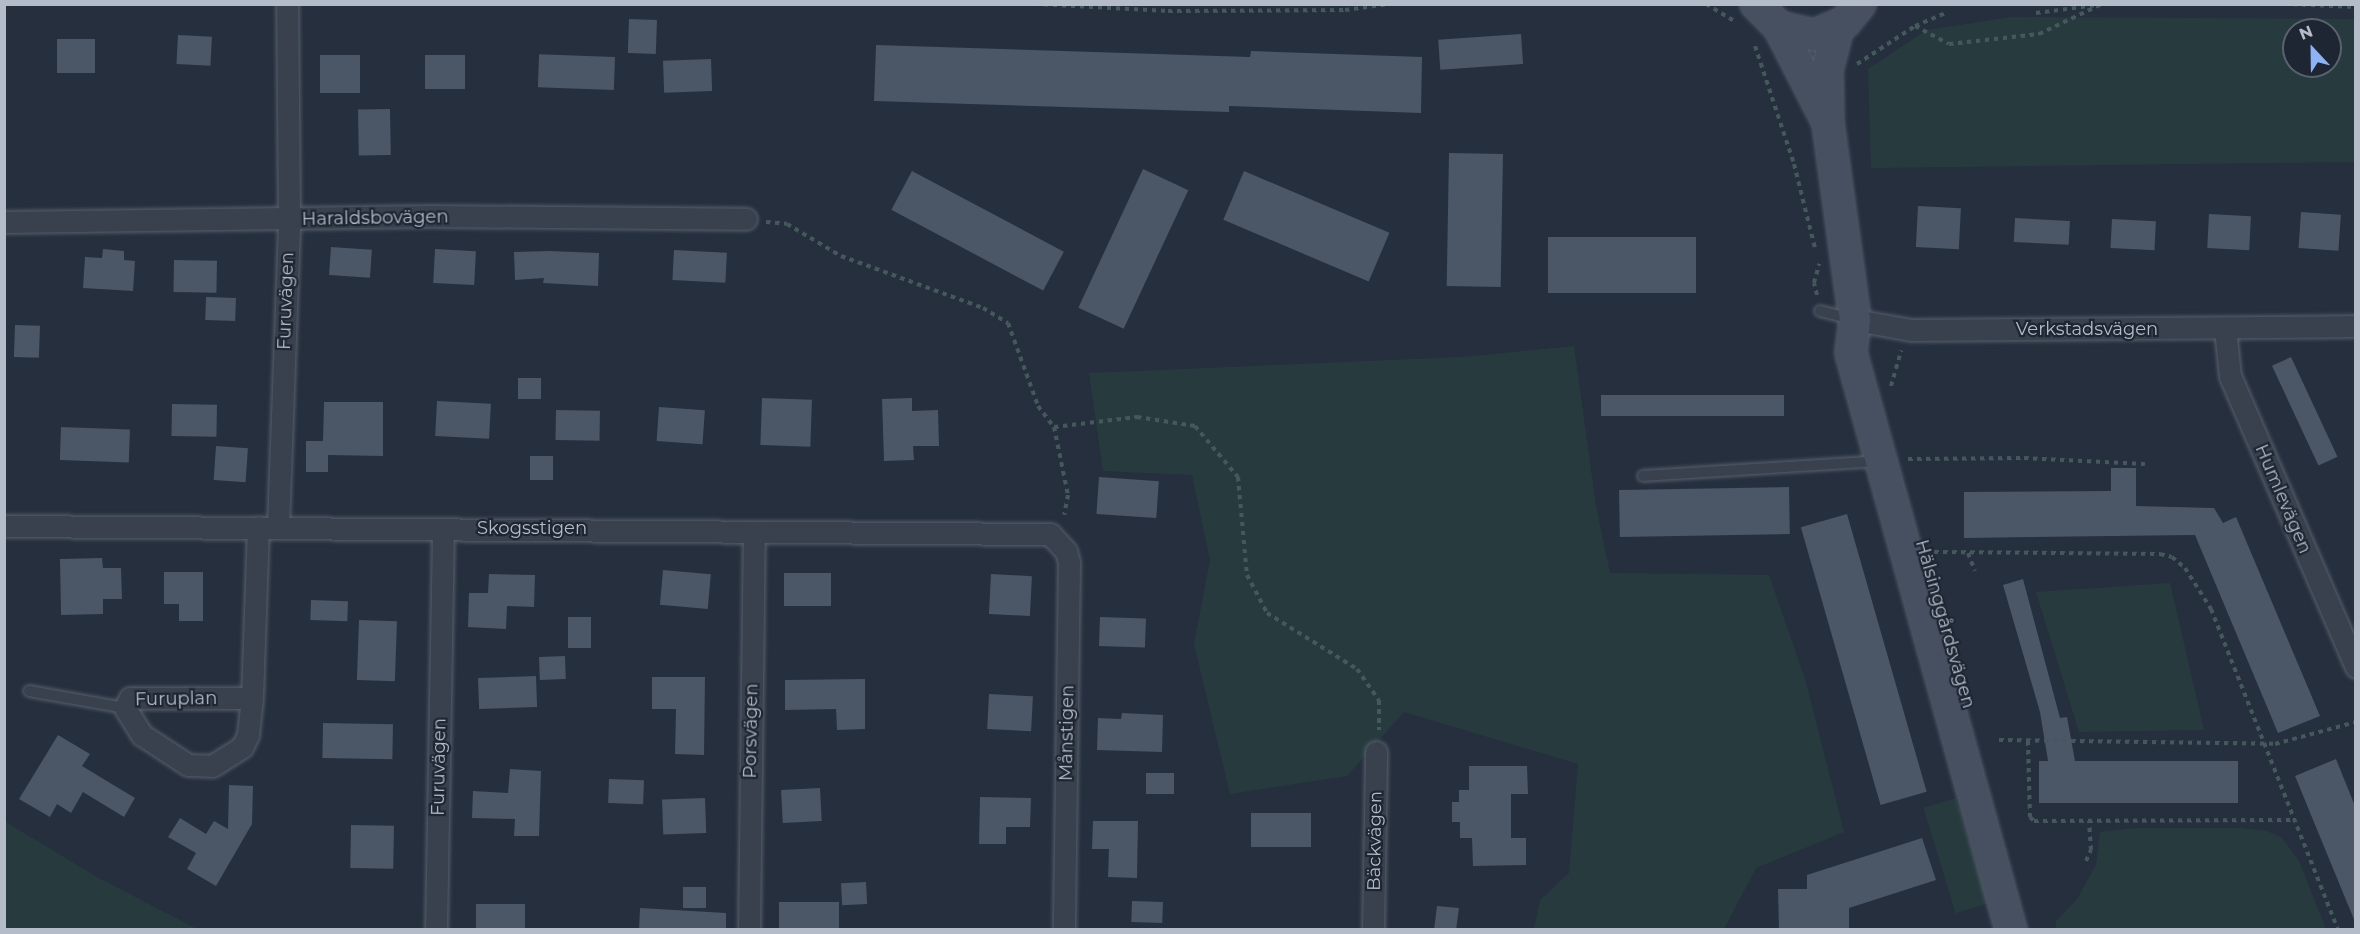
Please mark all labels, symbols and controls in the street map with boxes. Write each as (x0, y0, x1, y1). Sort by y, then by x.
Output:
north arrow (2282, 18, 2342, 78)
text: N (2296, 21, 2315, 44)
street label: Haraldsbovägen (301, 206, 449, 230)
street label: Furuvägen (273, 252, 299, 350)
street label: Verkstadsvägen (2016, 318, 2158, 340)
street label: Humlevägen (2250, 441, 2316, 557)
street label: Skogsstigen (477, 517, 587, 539)
street label: Hälsinggårdsvägen (1911, 537, 1979, 711)
street label: Porsvägen (739, 683, 763, 779)
street label: Månstigen (1055, 685, 1079, 781)
street label: Furuplan (135, 687, 217, 711)
street label: Furuvägen (427, 718, 451, 816)
street label: Bäckvägen (1363, 791, 1387, 891)

